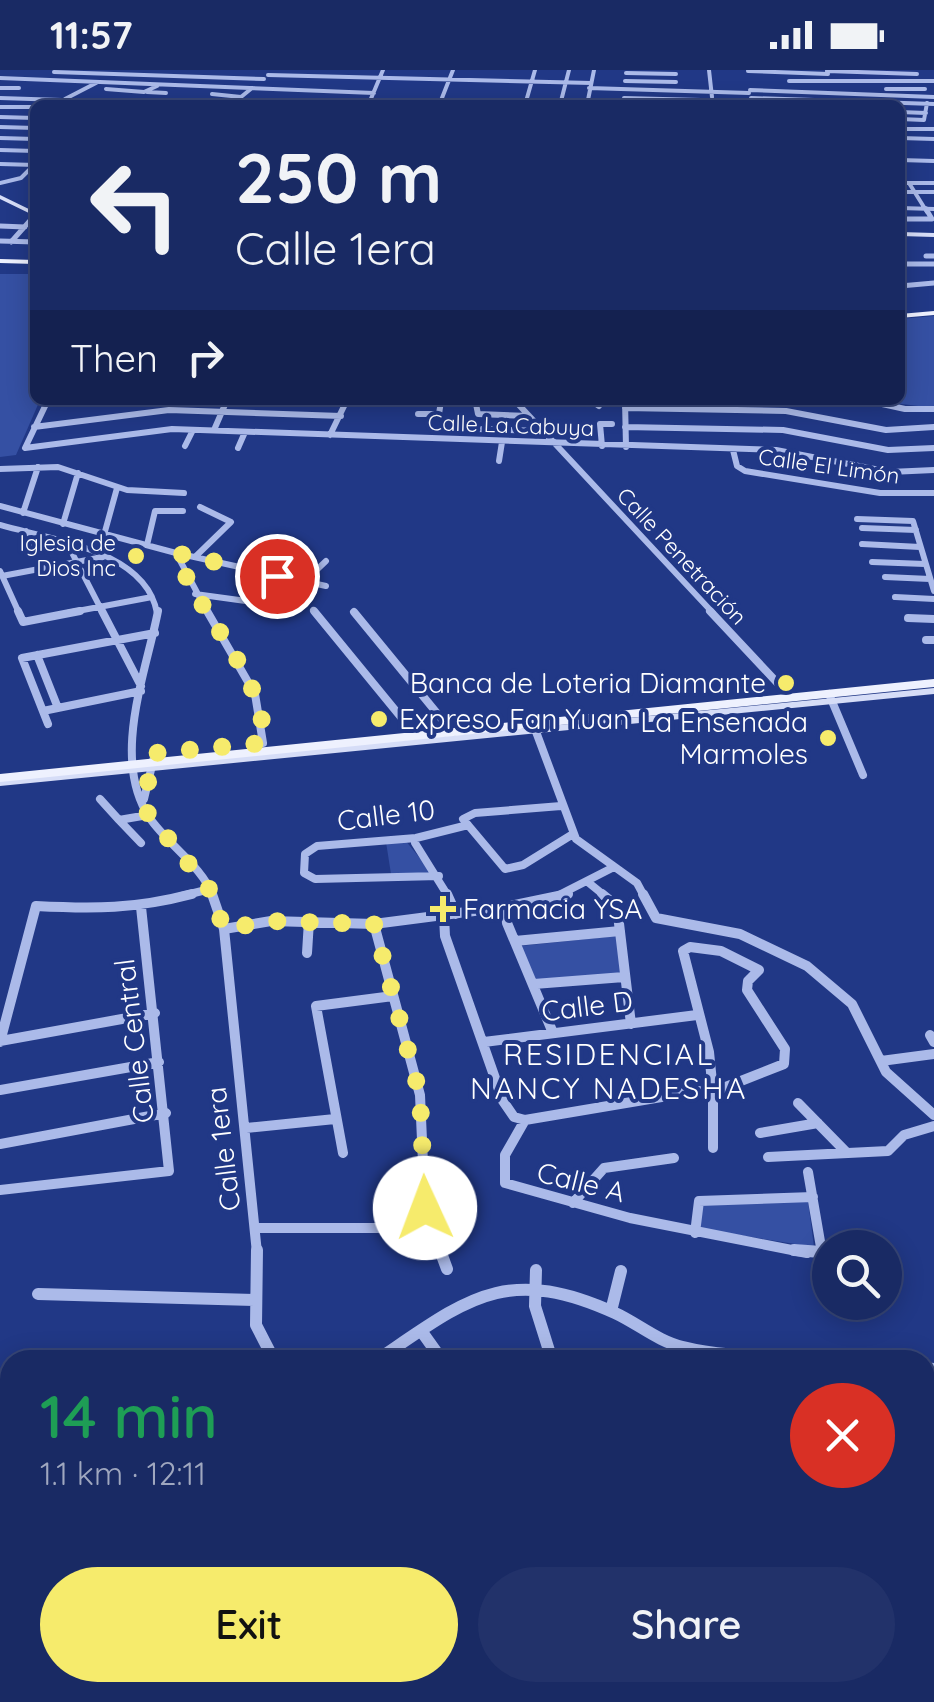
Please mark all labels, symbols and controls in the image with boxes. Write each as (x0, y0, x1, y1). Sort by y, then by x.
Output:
text: 11:57 (50, 11, 133, 59)
text: 250 m (235, 133, 442, 221)
icon: left (70, 140, 200, 270)
text: Calle 1era (235, 220, 436, 276)
icon: right (178, 330, 233, 385)
text: Then (70, 334, 158, 382)
street label: Calle La Cabuya (427, 408, 595, 442)
street label: Calle El Limón (757, 442, 901, 490)
street label: Calle Penetración (611, 482, 753, 630)
place label: Iglesia de Dios Inc (19, 529, 116, 582)
pin (235, 534, 320, 619)
marker: Iglesia de Dios Inc (125, 545, 147, 567)
icon: arrive (250, 549, 305, 604)
place label: Banca de Loteria Diamante (410, 665, 766, 700)
marker: Banca de Loteria Diamante (775, 672, 797, 694)
place label: Expreso Fan Yuan (399, 701, 629, 736)
place label: La Ensenada Marmoles (640, 704, 808, 771)
marker: Expreso Fan Yuan (368, 708, 390, 730)
marker: La Ensenada Marmoles (817, 727, 839, 749)
street label: Calle 10 (335, 791, 437, 838)
place label: Farmacia YSA (463, 891, 642, 926)
marker: Farmacia YSA (432, 898, 454, 920)
street label: Calle Central (106, 957, 161, 1125)
street label: Calle D (539, 983, 634, 1028)
district label: RESIDENCIAL NANCY NADESHA (470, 1035, 748, 1107)
street label: Calle 1era (198, 1085, 247, 1213)
street label: Calle A (533, 1154, 629, 1209)
position arrow (373, 1156, 477, 1260)
map controls (812, 1230, 902, 1320)
button: search (812, 1230, 902, 1320)
text: 14 min (40, 1378, 218, 1453)
button: close (790, 1383, 895, 1488)
text: 1.1 km · 12:11 (40, 1453, 206, 1493)
button: Exit (40, 1567, 458, 1682)
button: Share (478, 1567, 895, 1682)

